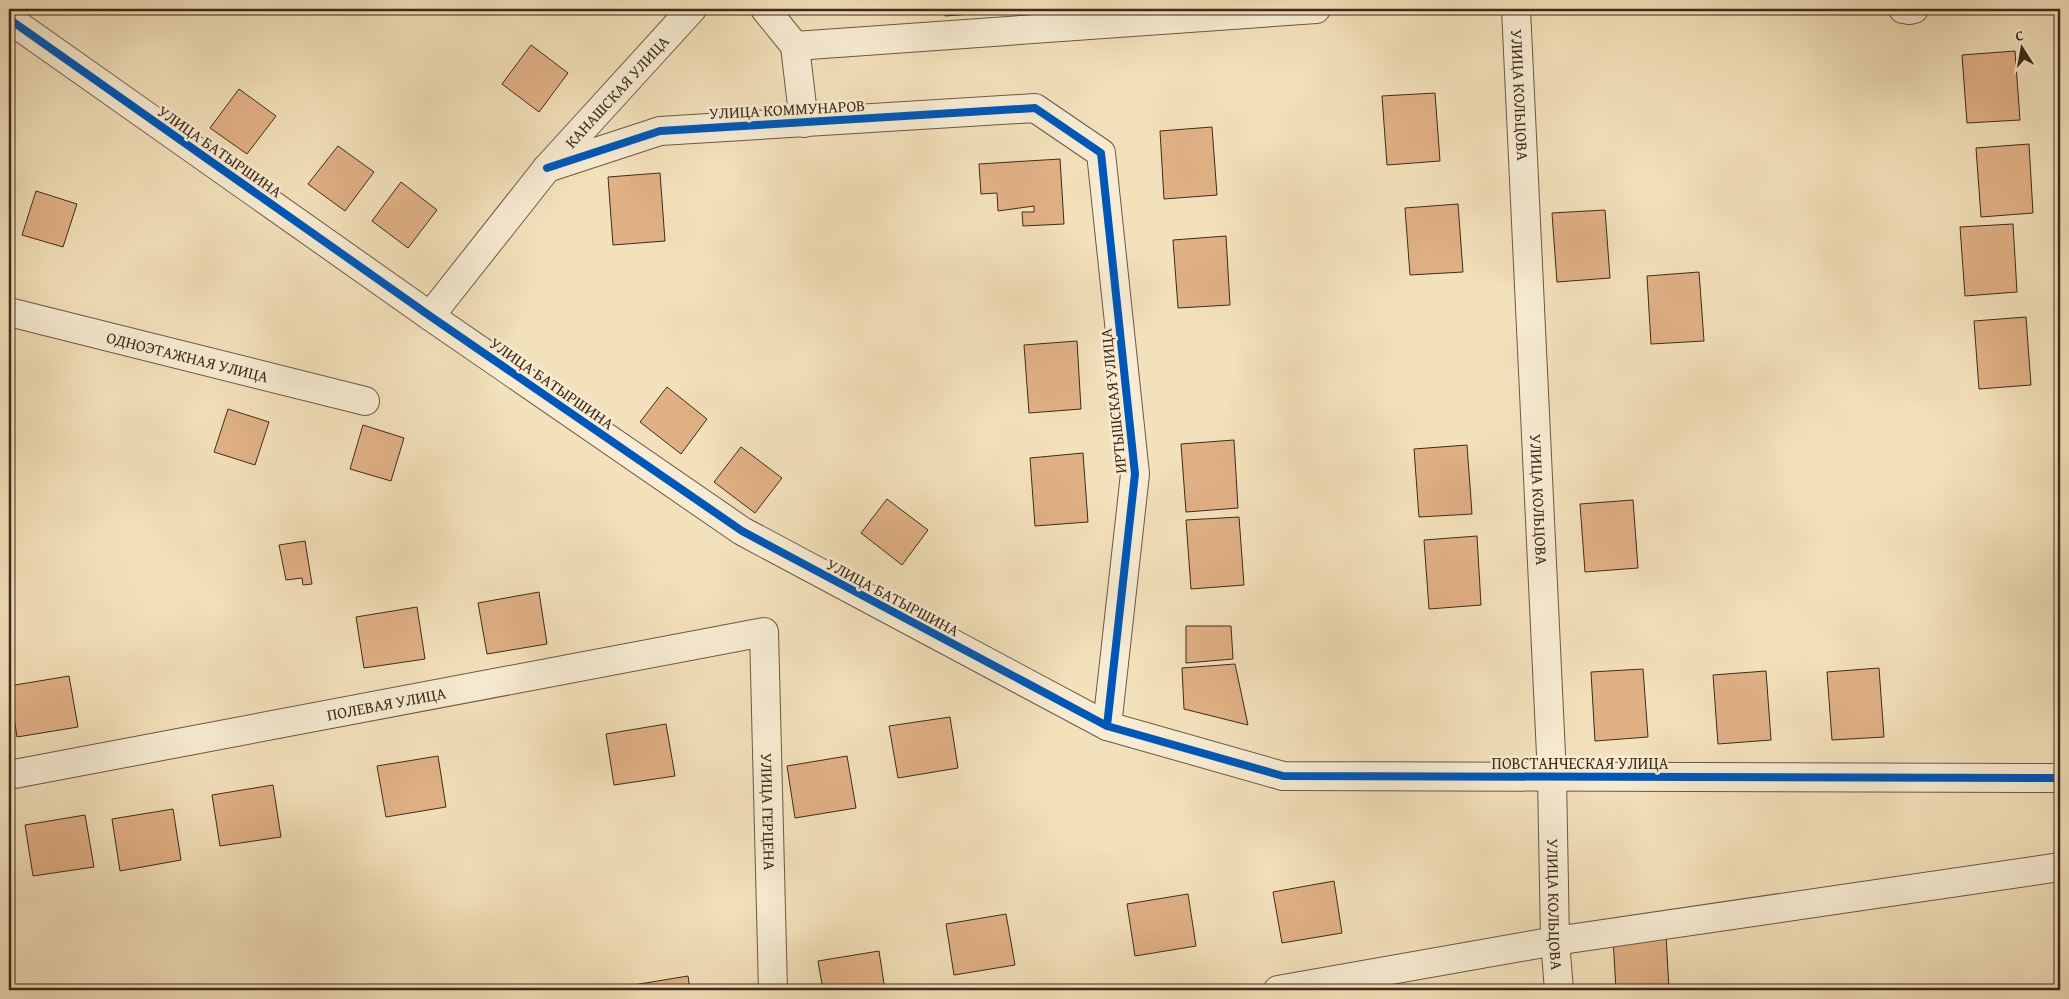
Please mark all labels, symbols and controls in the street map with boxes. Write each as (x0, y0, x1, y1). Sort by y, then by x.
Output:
north arrow (1996, 22, 2046, 72)
text: С (2014, 25, 2025, 46)
street label: УЛИЦА КОЛЬЦОВА (1505, 29, 1535, 162)
street label: КАНАШСКАЯ УЛИЦА (559, 30, 675, 153)
street label: УЛИЦА КОММУНАРОВ (708, 93, 866, 125)
street label: УЛИЦА БАТЫРШИНА (153, 99, 288, 203)
street label: ОДНОЭТАЖНАЯ УЛИЦА (104, 325, 271, 389)
street label: ИРТЫШСКАЯ УЛИЦА (1093, 327, 1133, 475)
street label: УЛИЦА БАТЫРШИНА (485, 331, 620, 435)
street label: УЛИЦА КОЛЬЦОВА (1524, 433, 1554, 566)
street label: УЛИЦА БАТЫРШИНА (822, 552, 964, 642)
street label: ПОЛЕВАЯ УЛИЦА (325, 680, 448, 727)
street label: ПОВСТАНЧЕСКАЯ УЛИЦА (1492, 751, 1669, 775)
street label: УЛИЦА ГЕРЦЕНА (755, 753, 782, 871)
street label: УЛИЦА КОЛЬЦОВА (1541, 838, 1569, 971)

